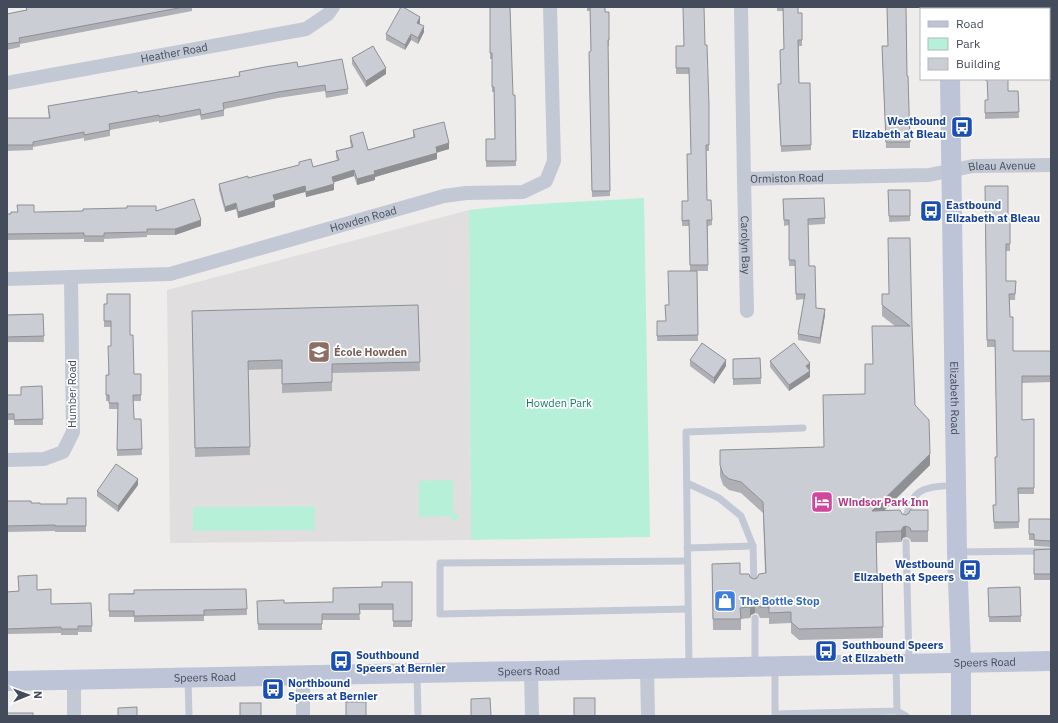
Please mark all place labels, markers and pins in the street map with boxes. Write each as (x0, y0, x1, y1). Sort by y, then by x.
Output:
place label: Westbound Elizabeth at Bleau (852, 114, 946, 141)
bus stop icon: Westbound Elizabeth at Bleau (949, 114, 975, 140)
bus stop icon: Eastbound Elizabeth at Bleau (918, 198, 944, 224)
place label: Eastbound Elizabeth at Bleau (946, 198, 1040, 225)
school or university icon: École Howden (306, 339, 332, 365)
place label: École Howden (334, 344, 407, 359)
hotel icon: Windsor Park Inn (809, 489, 835, 515)
place label: Windsor Park Inn (838, 495, 928, 509)
place label: Westbound Elizabeth at Speers (854, 557, 954, 584)
bus stop icon: Westbound Elizabeth at Speers (957, 557, 983, 583)
shop icon: The Bottle Stop (712, 588, 738, 614)
place label: The Bottle Stop (740, 594, 820, 608)
bus stop icon: Southbound Speers at Elizabeth (813, 638, 839, 664)
place label: Southbound Speers at Elizabeth (842, 638, 944, 665)
bus stop icon: Southbound Speers at Bernier (328, 648, 354, 674)
place label: Southbound Speers at Bernier (356, 648, 446, 675)
bus stop icon: Northbound Speers at Bernier (260, 676, 286, 702)
place label: Northbound Speers at Bernier (288, 676, 378, 703)

